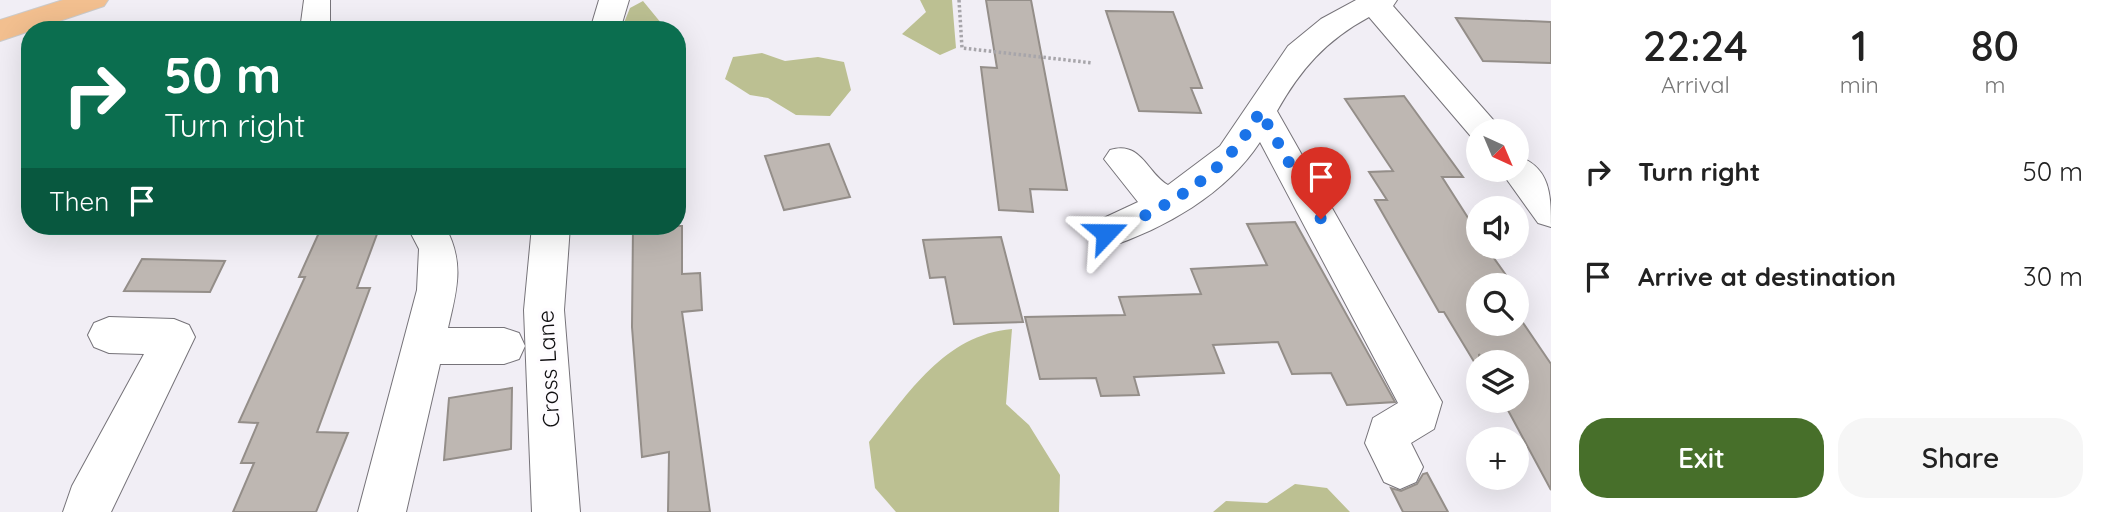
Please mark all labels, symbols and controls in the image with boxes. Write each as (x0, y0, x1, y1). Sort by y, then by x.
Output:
text: 22:24 (1643, 19, 1748, 72)
text: 1 (1851, 19, 1867, 72)
text: 80 (1971, 19, 2019, 72)
text: 50 m (164, 44, 281, 105)
icon: right (49, 49, 140, 140)
text: Arrival (1661, 70, 1730, 99)
text: min (1840, 70, 1879, 99)
text: m (1984, 70, 2005, 99)
text: Turn right (164, 105, 305, 145)
north arrow (1466, 119, 1530, 182)
map controls (1466, 119, 1529, 490)
pin (1291, 147, 1351, 219)
icon: right (1579, 153, 1617, 191)
text: Turn right (1638, 155, 1760, 188)
text: 50 m (2023, 155, 2083, 188)
icon: arrive (1302, 158, 1340, 196)
icon: arrive (123, 182, 161, 220)
text: Then (49, 185, 109, 218)
position arrow (1069, 196, 1143, 270)
button: sound (1466, 196, 1529, 259)
icon: arrive (1579, 258, 1617, 296)
text: Arrive at destination (1638, 260, 1896, 293)
text: 30 m (2023, 260, 2083, 293)
button: search (1466, 273, 1529, 336)
street label: Cross Lane (530, 310, 566, 428)
button: layers (1466, 350, 1529, 413)
button: Exit (1579, 418, 1824, 498)
button: Share (1838, 418, 2083, 498)
button: + (1466, 427, 1529, 490)

